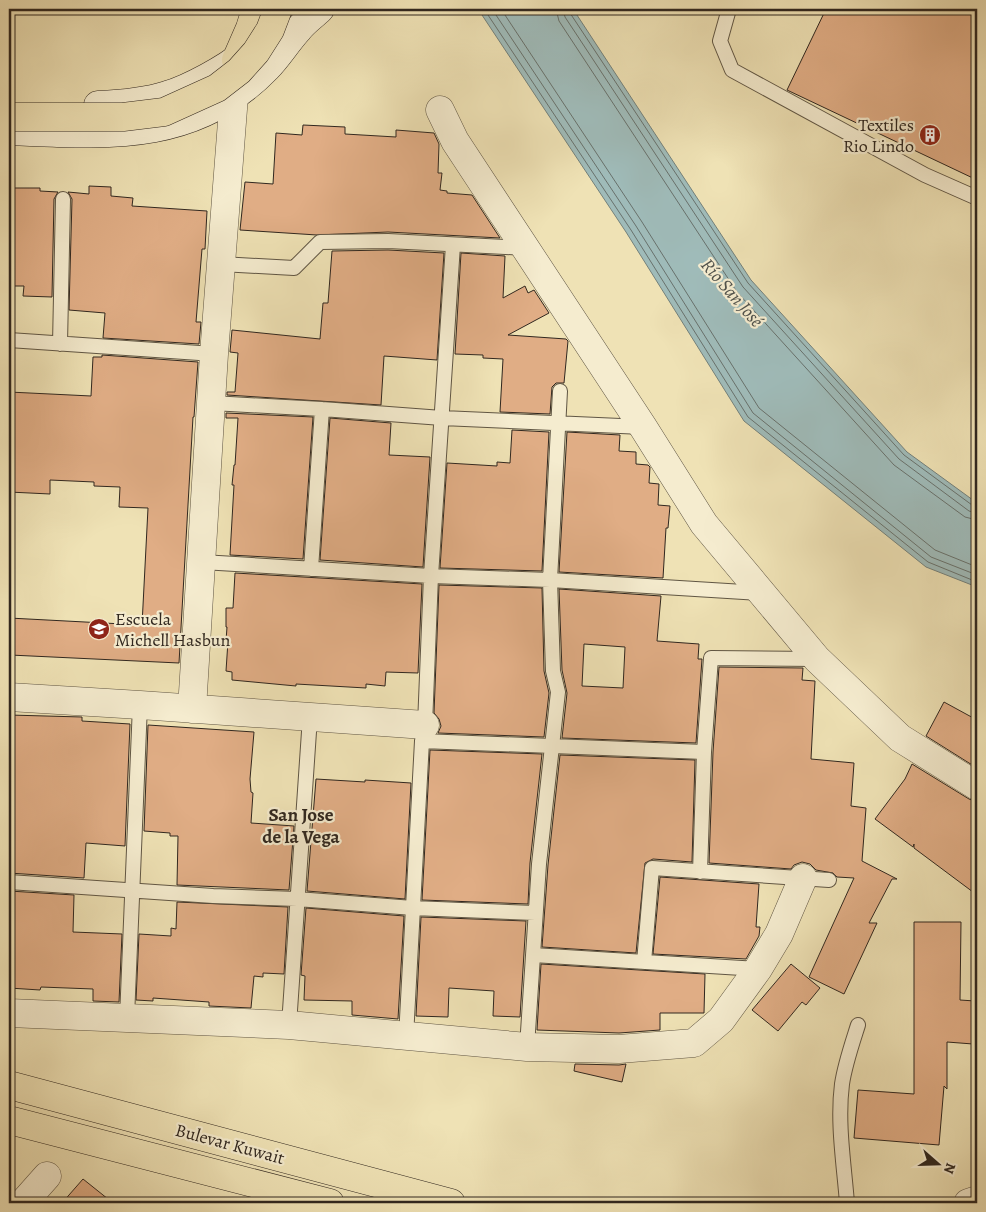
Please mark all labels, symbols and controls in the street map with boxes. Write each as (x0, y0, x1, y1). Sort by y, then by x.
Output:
place label: Textiles Rio Lindo (843, 113, 914, 158)
building icon: Textiles Rio Lindo (918, 123, 942, 147)
water label: Río San José (695, 253, 769, 333)
place label: Escuela Michell Hasbun (115, 607, 231, 652)
school or university icon: Escuela Michell Hasbun (87, 617, 111, 641)
district label: San Jose de la Vega (262, 802, 341, 850)
street label: Bulevar Kuwait (173, 1118, 287, 1170)
north arrow (914, 1140, 964, 1190)
text: N (939, 1160, 960, 1176)

